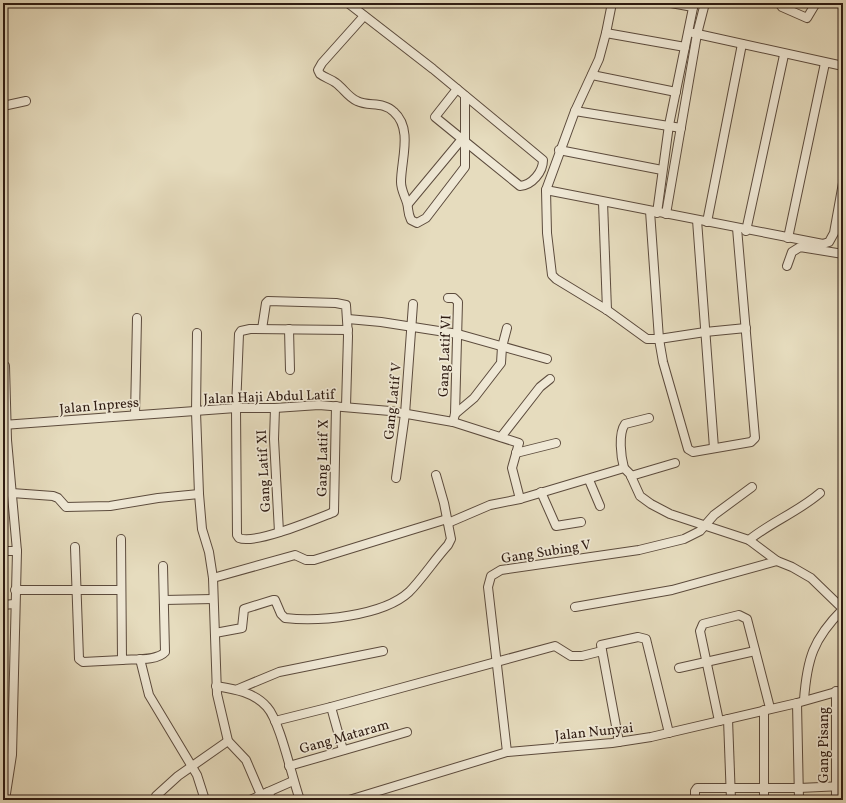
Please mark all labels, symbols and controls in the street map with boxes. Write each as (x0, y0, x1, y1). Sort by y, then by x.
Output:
street label: Gang Latif VI (435, 315, 456, 398)
street label: Gang Latif V (380, 361, 407, 441)
street label: Jalan Haji Abdul Latif (203, 386, 336, 409)
street label: Jalan Inpress (59, 394, 140, 419)
street label: Gang Latif X (313, 419, 334, 497)
street label: Gang Latif XI (253, 429, 276, 513)
street label: Gang Subing V (500, 536, 593, 569)
street label: Gang Pisang (815, 707, 834, 783)
street label: Gang Mataram (297, 716, 391, 759)
street label: Jalan Nunyai (554, 719, 634, 746)

